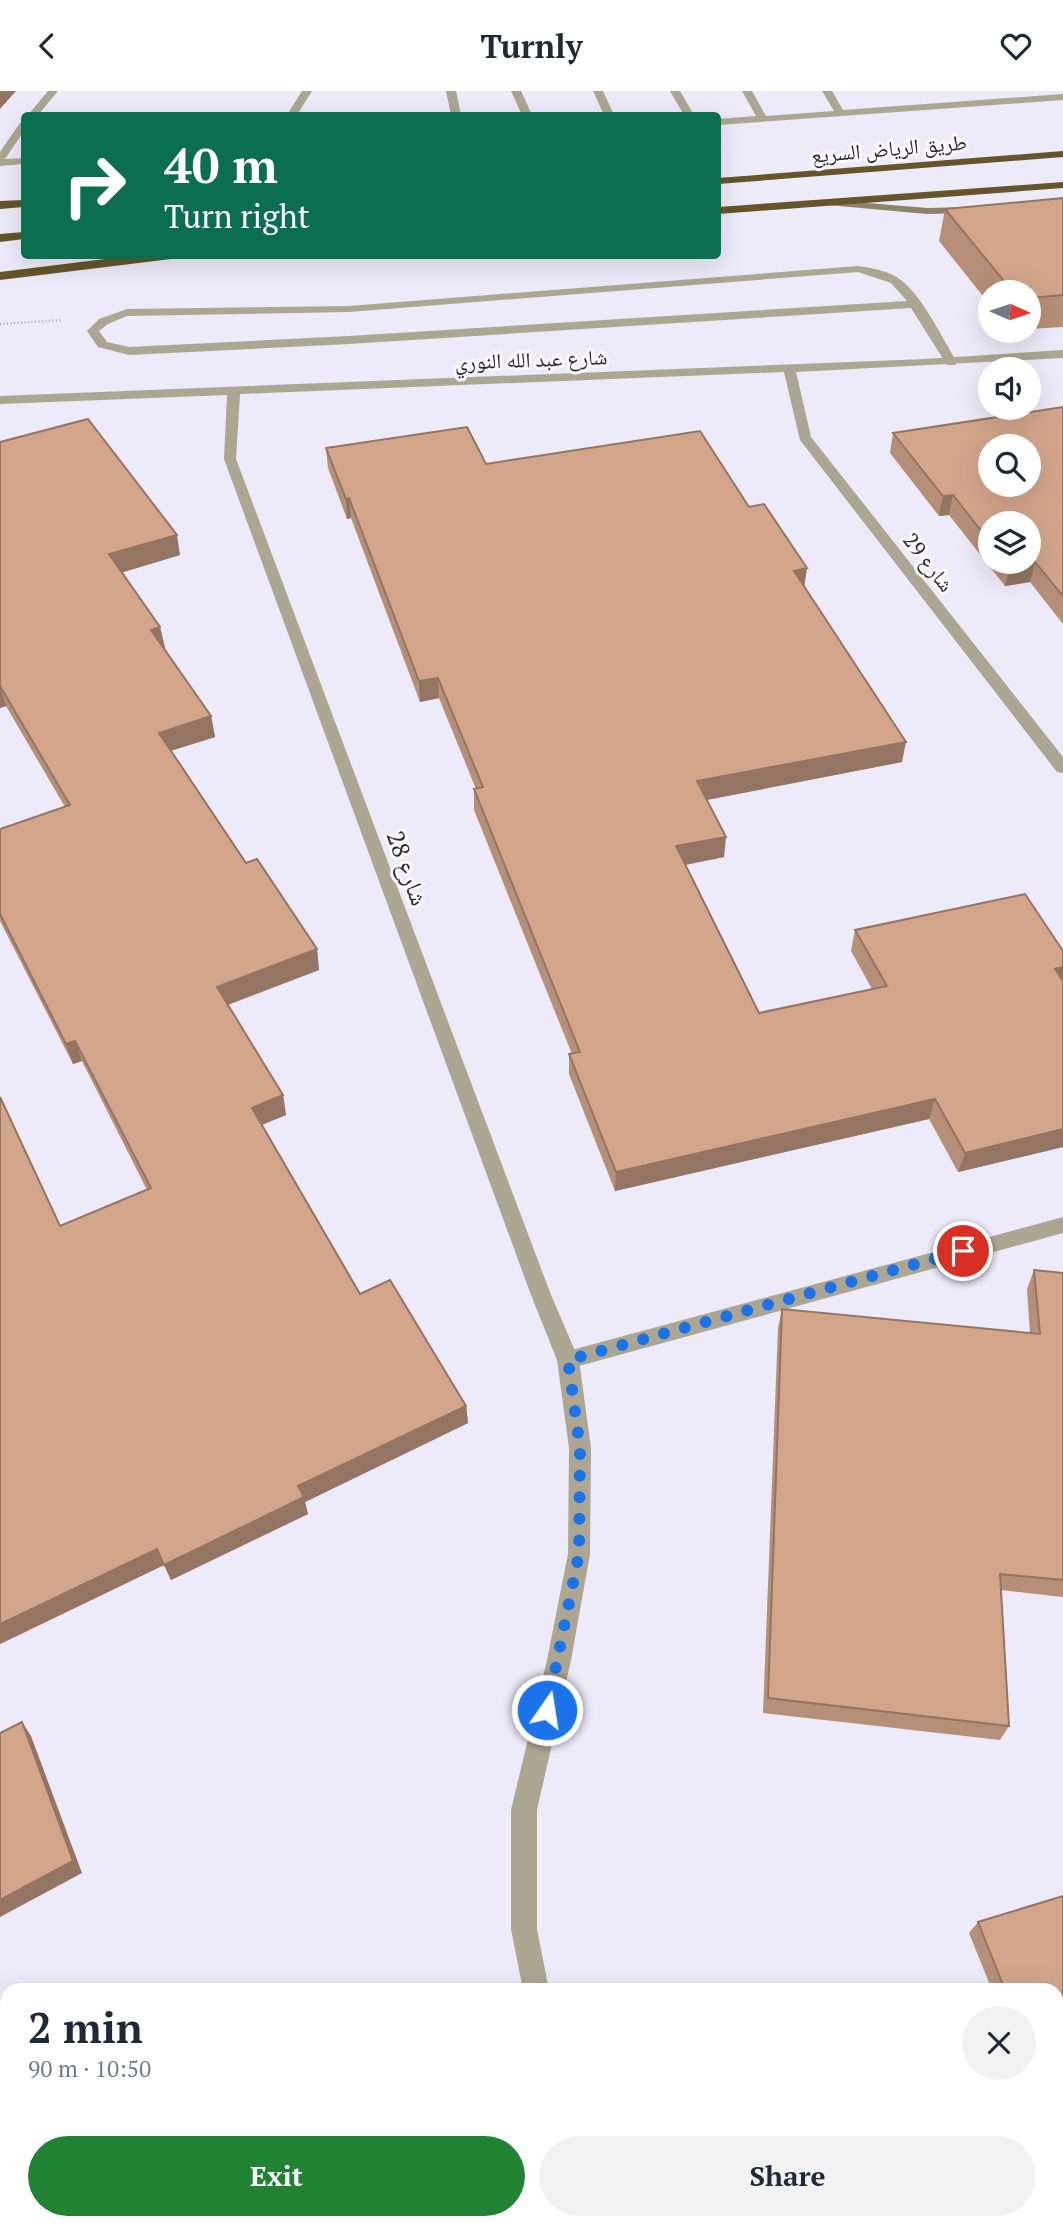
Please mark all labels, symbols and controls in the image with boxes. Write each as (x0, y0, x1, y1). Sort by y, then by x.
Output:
text: Turnly (480, 25, 583, 67)
icon: back (28, 27, 66, 65)
icon: heart (997, 27, 1035, 65)
street label: طريق الرياض السريع (810, 127, 968, 169)
text: 40 m (164, 132, 278, 197)
icon: right (49, 140, 140, 231)
text: Turn right (164, 195, 310, 237)
north arrow (978, 280, 1041, 343)
map controls (978, 280, 1041, 574)
street label: شارع عبد الله النوري (454, 342, 608, 379)
button: sound (978, 357, 1041, 420)
button: search (978, 434, 1041, 497)
button: layers (978, 511, 1041, 574)
street label: شارع 29 (897, 527, 961, 597)
street label: شارع 28 (380, 826, 436, 910)
pin (933, 1221, 993, 1281)
icon: arrive (944, 1232, 982, 1270)
position arrow (510, 1673, 584, 1747)
text: 2 min (28, 1999, 143, 2055)
button: close (962, 2006, 1036, 2080)
text: 90 m · 10:50 (28, 2053, 151, 2084)
button: Exit (28, 2136, 525, 2216)
button: Share (539, 2136, 1036, 2216)

